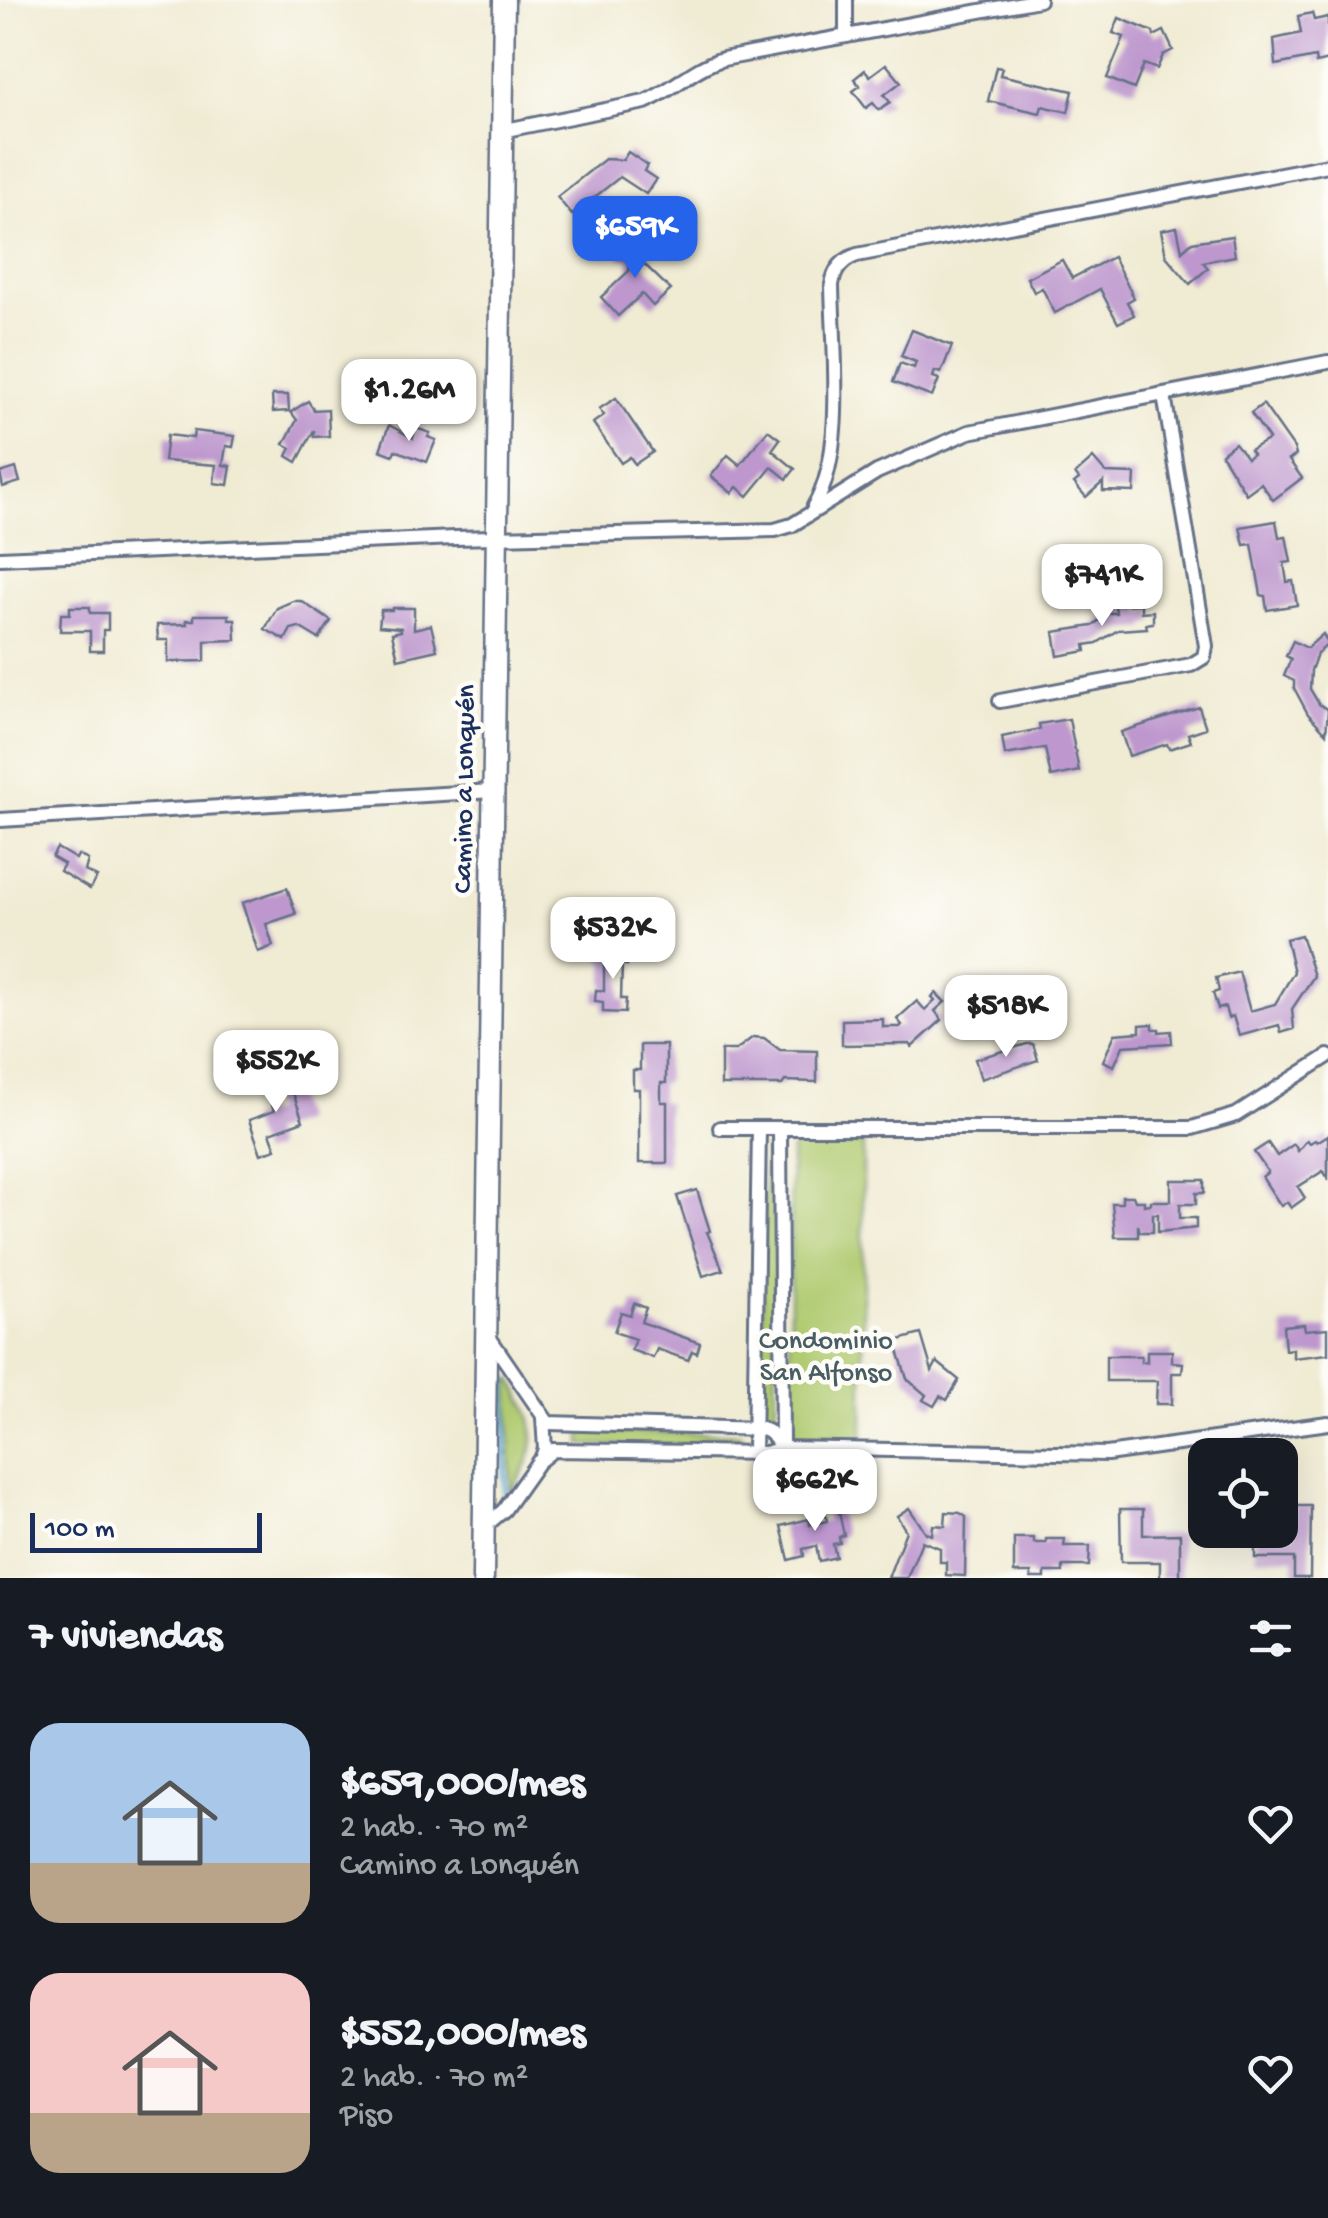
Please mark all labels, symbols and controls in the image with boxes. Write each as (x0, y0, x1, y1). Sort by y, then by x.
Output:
pin: $659K (565, 196, 705, 281)
text: $659K (594, 209, 676, 247)
pin: $1.26M (328, 359, 490, 444)
text: $1.26M (363, 372, 455, 410)
pin: $741K (1032, 544, 1172, 629)
text: $741K (1064, 557, 1140, 595)
street label: Camino a Lonquén (448, 684, 484, 894)
pin: $532K (543, 897, 683, 982)
text: $532K (572, 910, 654, 948)
pin: $518K (936, 975, 1076, 1060)
text: $518K (966, 988, 1046, 1026)
pin: $552K (206, 1030, 346, 1115)
text: $552K (235, 1043, 317, 1081)
park label: Condominio San Alfonso (759, 1326, 893, 1391)
map controls (1188, 1438, 1298, 1548)
button: locate (1188, 1438, 1298, 1548)
pin: $662K (745, 1449, 885, 1534)
text: $662K (775, 1462, 855, 1500)
scale bar (30, 1508, 262, 1552)
text: 100 m (45, 1514, 115, 1547)
icon: filters (1243, 1611, 1298, 1666)
text: 7 viviendas (30, 1614, 222, 1663)
text: $659,000/mes (340, 1761, 585, 1810)
icon: home (110, 1763, 230, 1883)
icon: heart (1243, 1796, 1298, 1851)
text: 2 hab. · 70 m² (340, 1810, 528, 1848)
text: Camino a Lonquén (340, 1848, 579, 1886)
text: $552,000/mes (340, 2011, 585, 2060)
icon: home (110, 2013, 230, 2133)
icon: heart (1243, 2046, 1298, 2101)
text: 2 hab. · 70 m² (340, 2060, 528, 2098)
text: Piso (340, 2098, 393, 2136)

